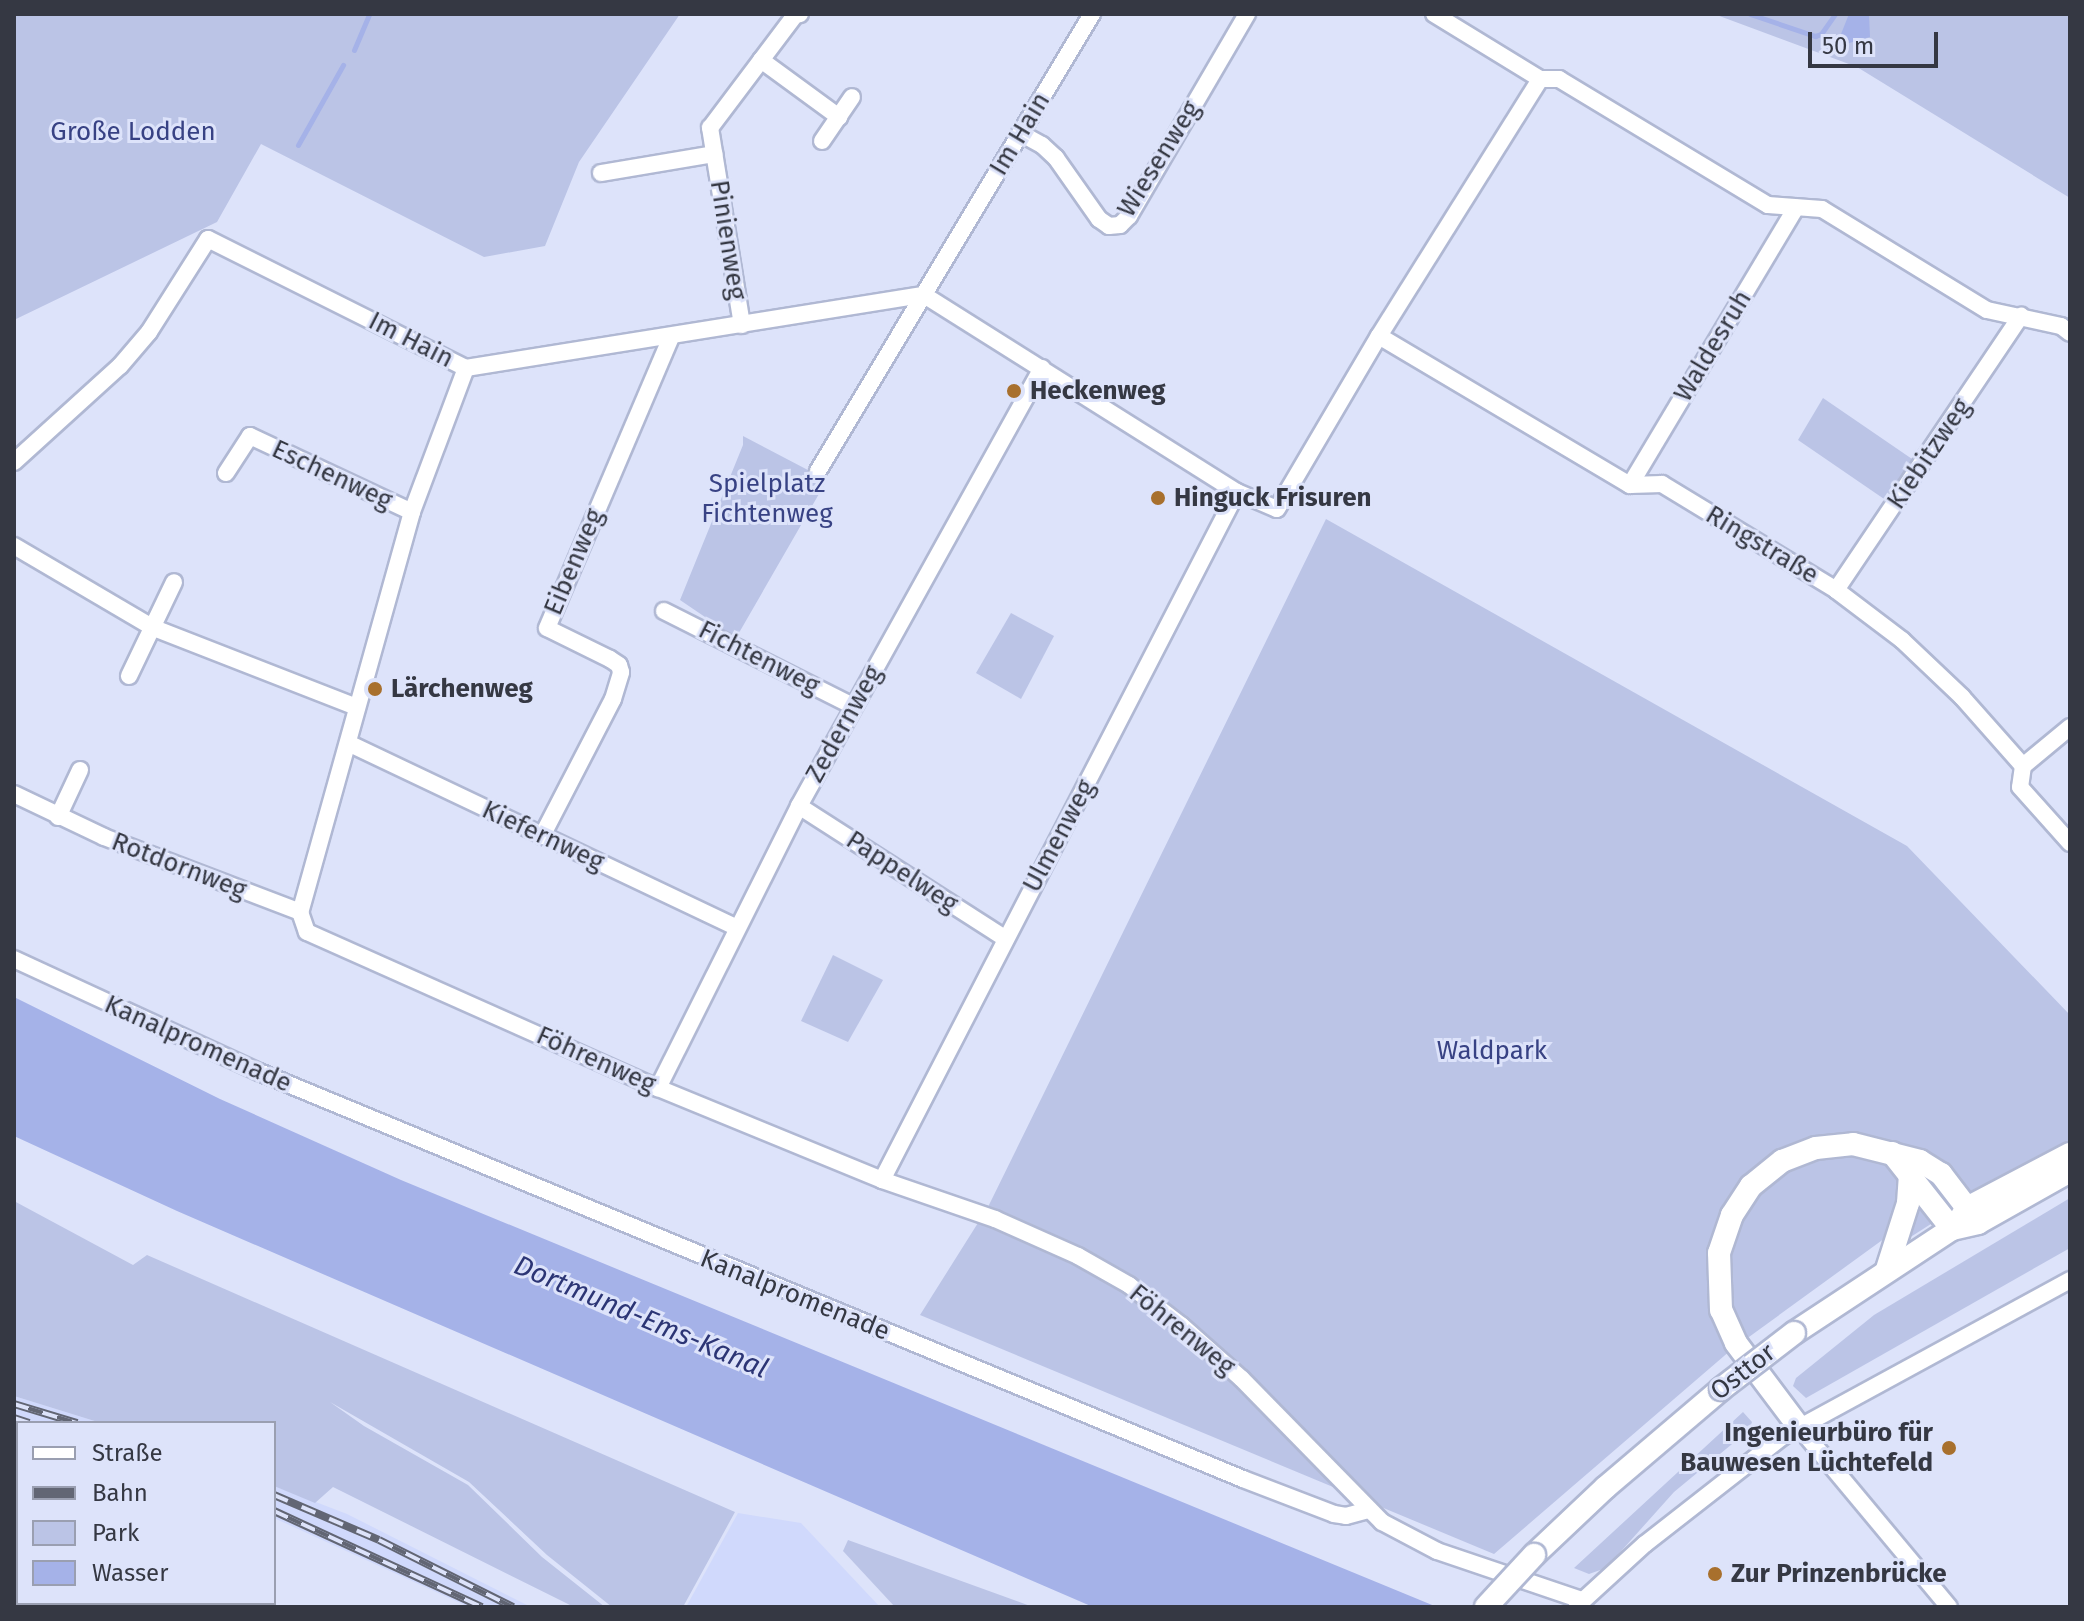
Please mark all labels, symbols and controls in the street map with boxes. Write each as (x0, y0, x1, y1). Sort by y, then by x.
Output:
scale bar (1812, 16, 1942, 66)
text: 50 m (1822, 32, 1874, 60)
street label: Im Hain (983, 87, 1057, 181)
street label: Wiesenweg (1111, 95, 1207, 223)
park label: Große Lodden (50, 116, 216, 148)
street label: Pinienweg (703, 178, 753, 302)
street label: Waldesruh (1668, 285, 1758, 407)
street label: Im Hain (363, 305, 459, 375)
place label: Heckenweg (1030, 375, 1166, 407)
marker: Heckenweg (1005, 382, 1023, 400)
street label: Kiebitzweg (1881, 393, 1977, 515)
street label: Eschenweg (267, 434, 397, 516)
park label: Spielplatz Fichtenweg (701, 468, 833, 530)
place label: Hinguck Frisuren (1174, 482, 1371, 514)
marker: Hinguck Frisuren (1149, 489, 1167, 507)
street label: Ringstraße (1700, 499, 1824, 591)
street label: Eibenweg (538, 504, 610, 620)
street label: Fichtenweg (693, 614, 825, 702)
street label: Zedernweg (799, 660, 889, 788)
place label: Lärchenweg (391, 673, 533, 705)
marker: Lärchenweg (366, 680, 384, 698)
street label: Ulmenweg (1016, 774, 1102, 898)
street label: Kiefernweg (477, 794, 609, 878)
street label: Pappelweg (840, 824, 964, 920)
street label: Rotdornweg (107, 826, 251, 906)
street label: Kanalpromenade (100, 989, 296, 1099)
street label: Föhrenweg (532, 1020, 660, 1100)
park label: Waldpark (1437, 1035, 1547, 1067)
street label: Kanalpromenade (696, 1243, 894, 1347)
water label: Dortmund-Ems-Kanal (509, 1248, 773, 1386)
street label: Föhrenweg (1123, 1278, 1241, 1382)
street label: Osttor (1704, 1337, 1782, 1407)
place label: Ingenieurbüro für Bauwesen Lüchtefeld (1680, 1417, 1933, 1478)
legend (16, 1421, 276, 1605)
text: Straße (92, 1439, 163, 1467)
marker: Ingenieurbüro für Bauwesen Lüchtefeld (1940, 1439, 1958, 1457)
text: Bahn (92, 1479, 148, 1507)
text: Park (92, 1519, 139, 1547)
place label: Zur Prinzenbrücke (1731, 1558, 1947, 1590)
text: Wasser (92, 1559, 168, 1587)
marker: Zur Prinzenbrücke (1706, 1565, 1724, 1583)

